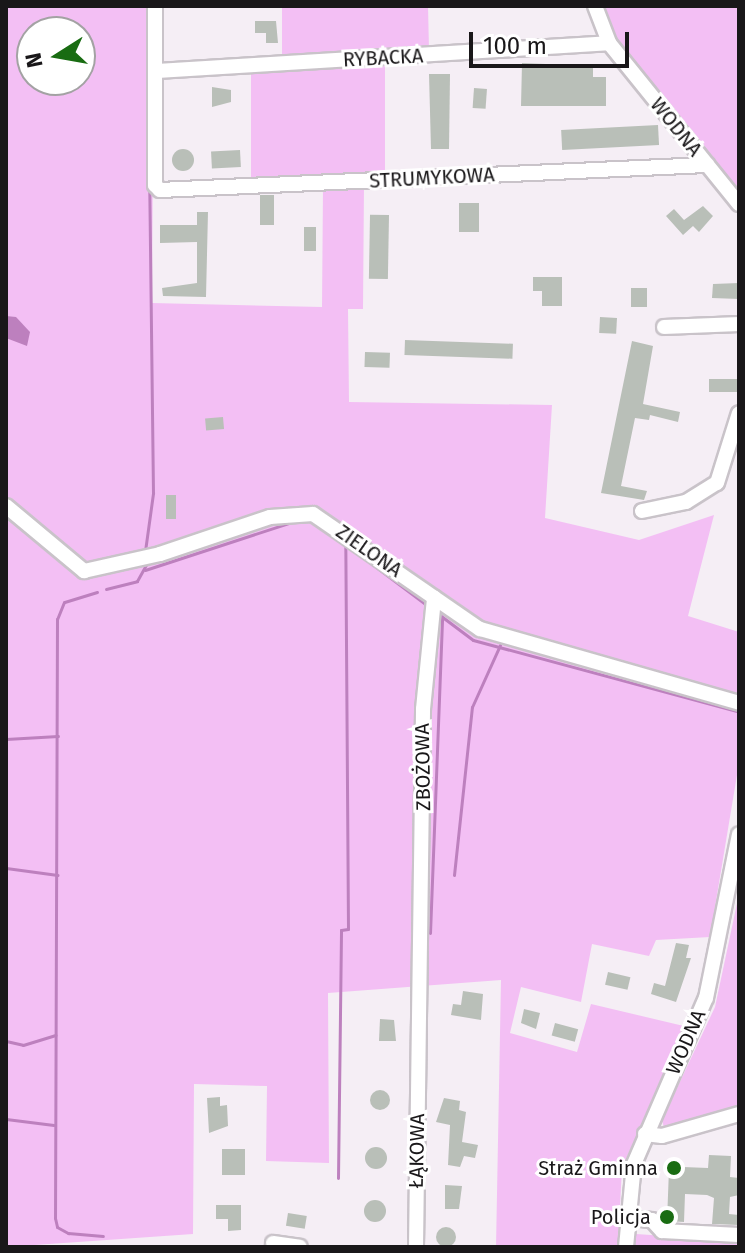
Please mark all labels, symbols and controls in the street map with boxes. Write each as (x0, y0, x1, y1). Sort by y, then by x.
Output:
north arrow (16, 16, 96, 96)
scale bar (473, 16, 633, 66)
text: 100 m (483, 32, 547, 60)
street label: RYBACKA (342, 44, 424, 72)
text: N (19, 51, 49, 70)
street label: WODNA (645, 93, 707, 161)
street label: STRUMYKOWA (369, 163, 495, 193)
street label: ZIELONA (331, 520, 407, 582)
street label: ZBOŻOWA (410, 723, 436, 811)
street label: WODNA (661, 1006, 711, 1078)
street label: ŁĄKOWA (404, 1113, 430, 1189)
place label: Straż Gminna (538, 1156, 658, 1180)
marker: Straż Gminna (665, 1159, 683, 1177)
place label: Policja (591, 1205, 651, 1229)
marker: Policja (658, 1208, 676, 1226)

